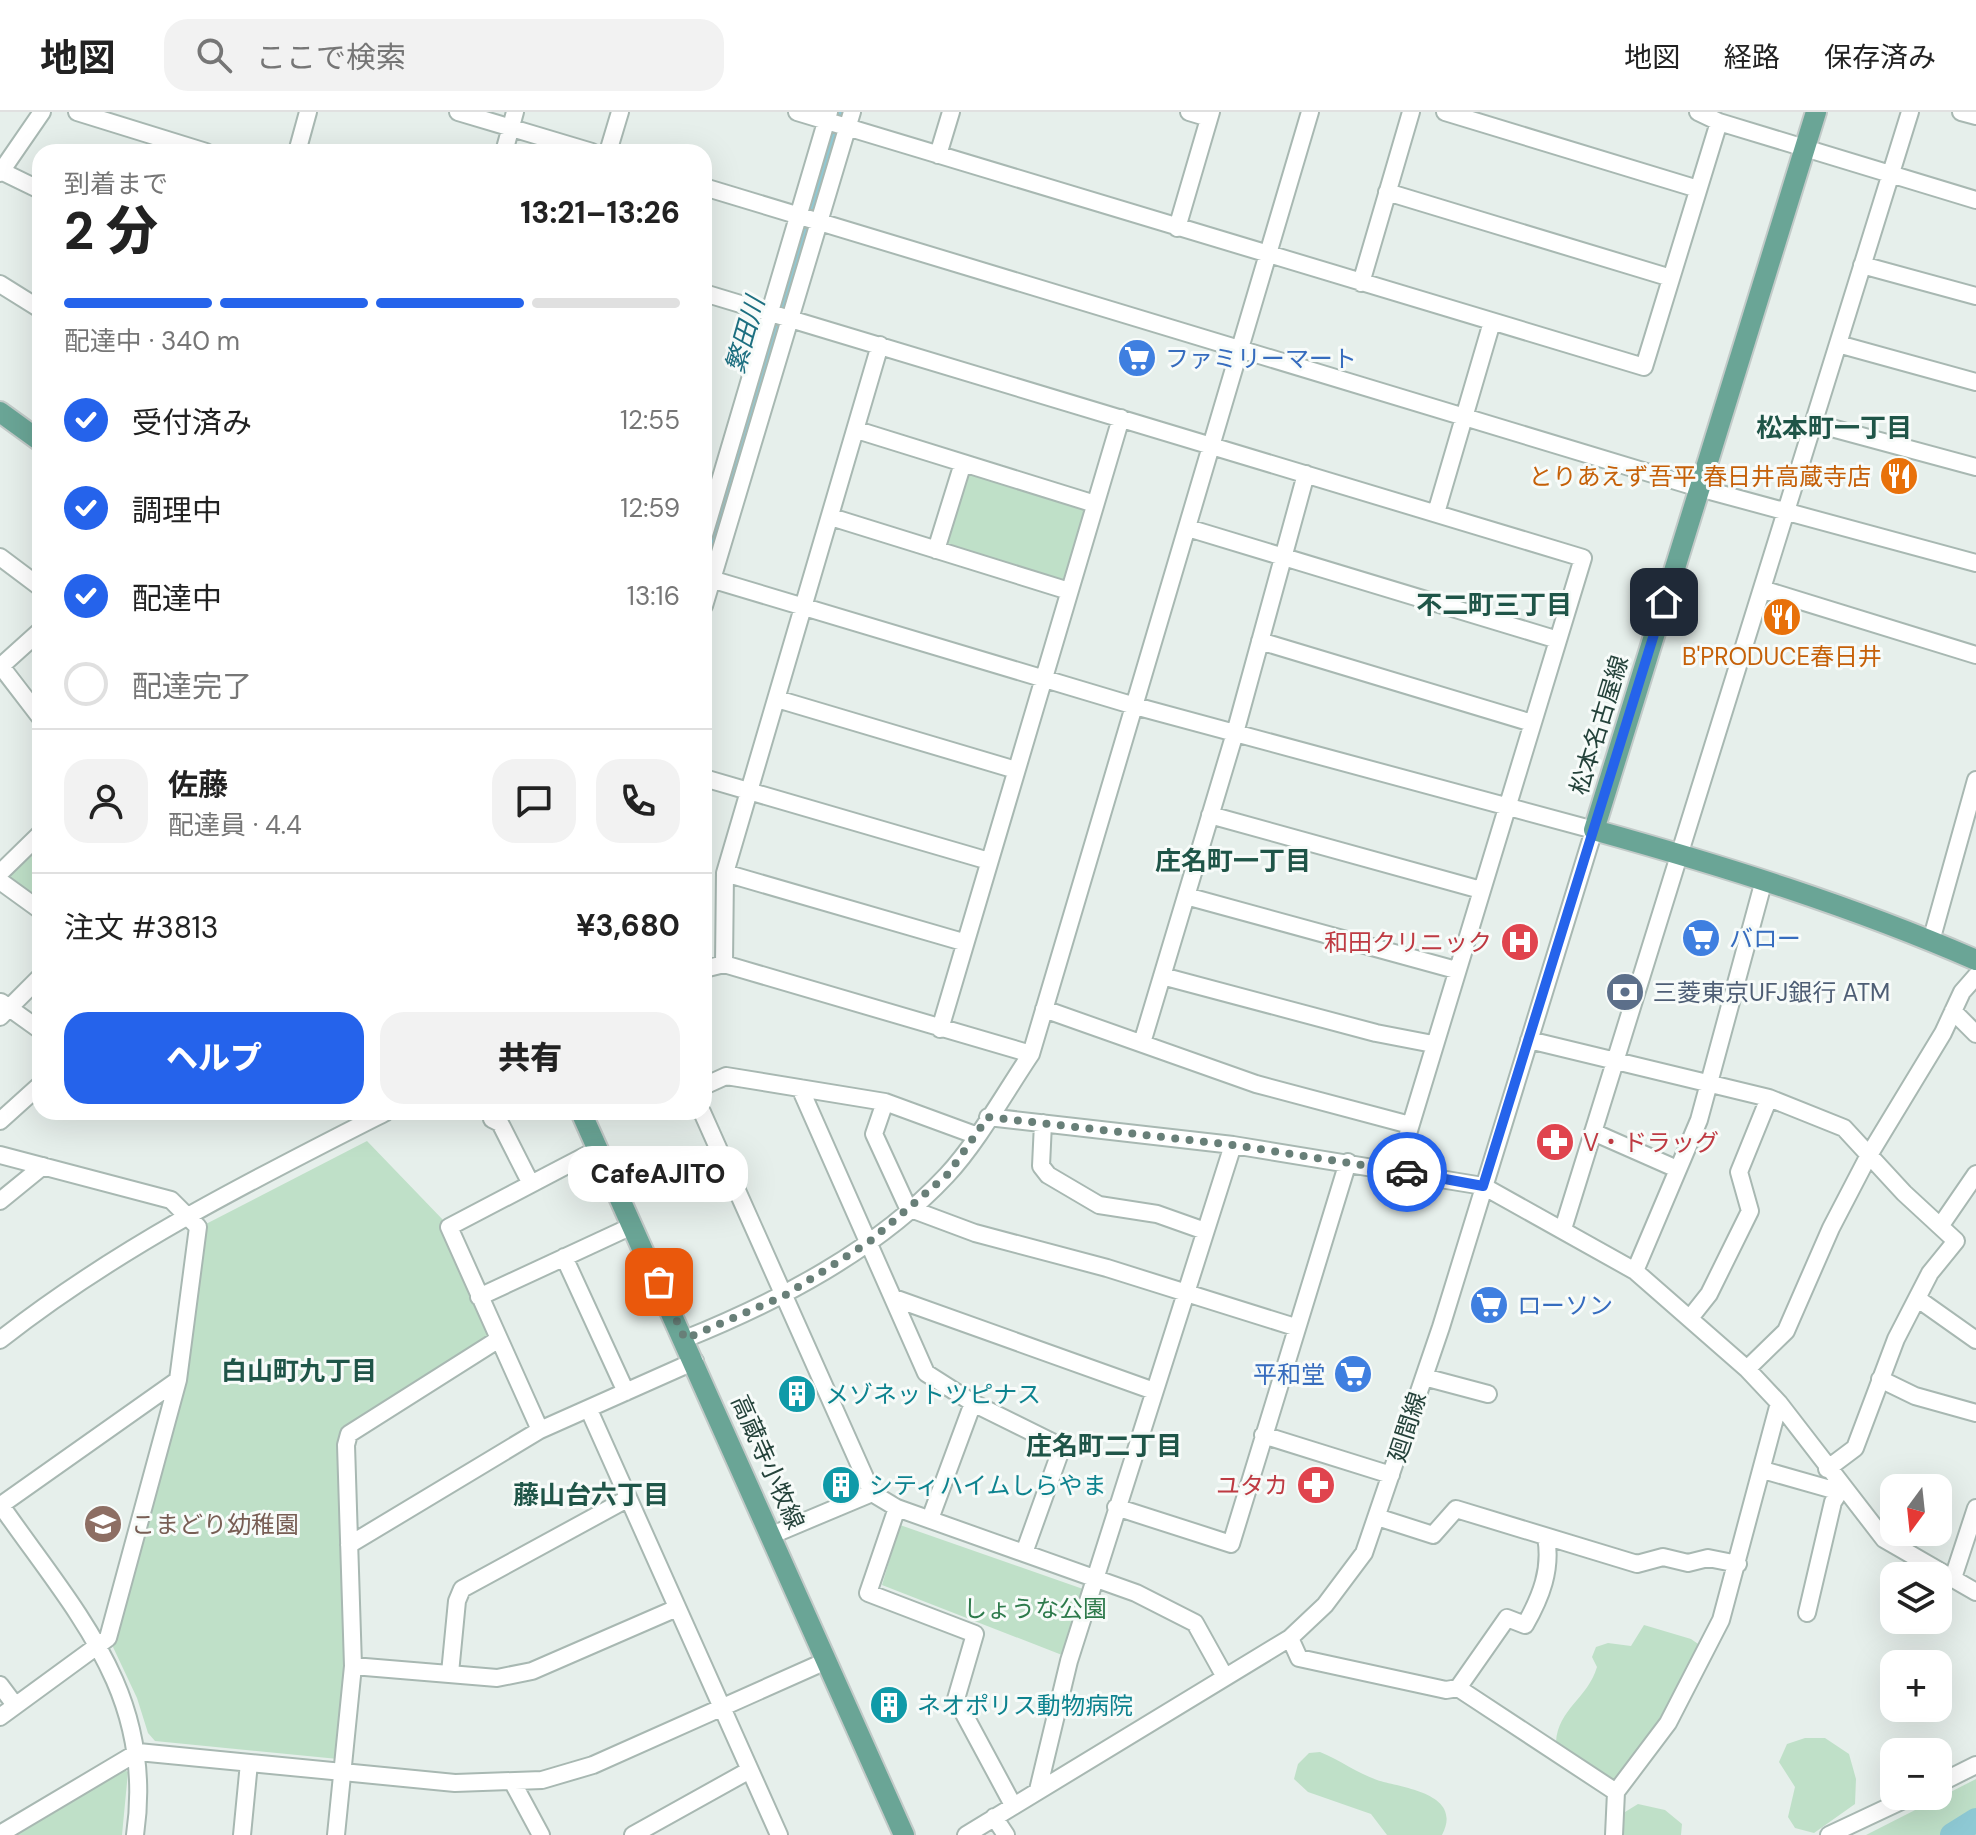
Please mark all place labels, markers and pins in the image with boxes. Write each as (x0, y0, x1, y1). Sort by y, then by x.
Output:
supermarket icon: ファミリーマート (1116, 337, 1158, 379)
place label: ファミリーマート (1165, 343, 1357, 374)
restaurant icon: とりあえず吾平 春日井高蔵寺店 (1878, 455, 1920, 497)
place label: とりあえず吾平 春日井高蔵寺店 (1529, 461, 1871, 492)
pin (1630, 568, 1698, 636)
restaurant icon: B'PRODUCE春日井 (1761, 596, 1803, 638)
place label: B'PRODUCE春日井 (1682, 641, 1882, 672)
supermarket icon: バロー (1680, 917, 1722, 959)
hospital icon: 和田クリニック (1499, 921, 1541, 963)
place label: バロー (1729, 923, 1801, 954)
place label: 和田クリニック (1324, 927, 1492, 958)
bank icon: 三菱東京UFJ銀行 ATM (1604, 971, 1646, 1013)
place label: 三菱東京UFJ銀行 ATM (1653, 977, 1890, 1008)
pharmacy icon: V・ドラッグ (1534, 1121, 1576, 1163)
place label: V・ドラッグ (1583, 1127, 1719, 1158)
callout: CafeAJITO (569, 1146, 749, 1202)
pin (625, 1248, 693, 1316)
supermarket icon: ローソン (1468, 1284, 1510, 1326)
place label: ローソン (1517, 1290, 1613, 1321)
supermarket icon: 平和堂 (1332, 1353, 1374, 1395)
place label: 平和堂 (1253, 1359, 1325, 1390)
building icon: メゾネットツピナス (776, 1373, 818, 1415)
place label: メゾネットツピナス (825, 1379, 1041, 1410)
building icon: シティハイムしらやま (820, 1464, 862, 1506)
pharmacy icon: ユタカ (1295, 1464, 1337, 1506)
place label: シティハイムしらやま (869, 1470, 1107, 1501)
place label: ユタカ (1216, 1470, 1288, 1501)
school or university icon: こまどり幼稚園 (82, 1503, 124, 1545)
place label: こまどり幼稚園 (131, 1509, 299, 1540)
building icon: ネオポリス動物病院 (868, 1684, 910, 1726)
place label: ネオポリス動物病院 (917, 1690, 1133, 1721)

